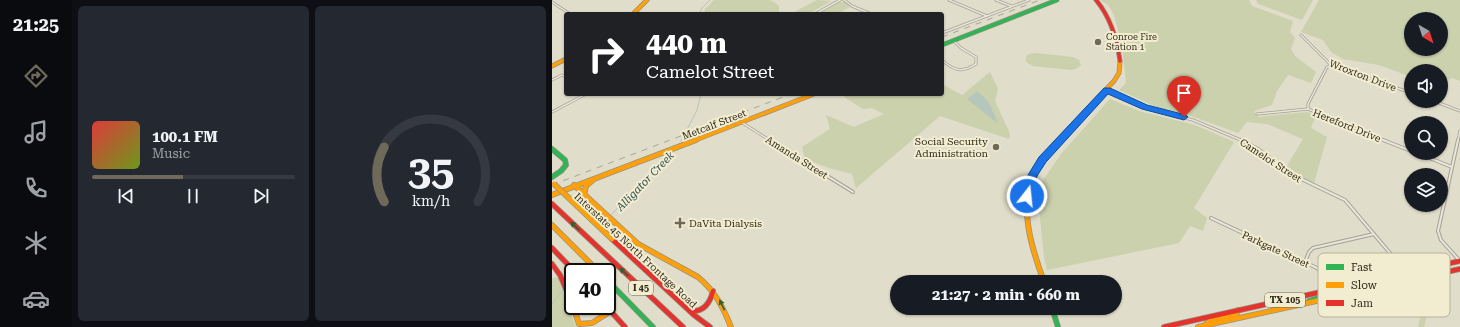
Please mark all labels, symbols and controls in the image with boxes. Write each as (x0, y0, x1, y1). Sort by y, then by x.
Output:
north arrow (1404, 12, 1448, 56)
map controls (1404, 12, 1448, 212)
text: 21:25 (13, 14, 59, 35)
text: 440 m (646, 27, 727, 60)
icon: right (580, 28, 632, 80)
place label: Conroe Fire Station 1 (1106, 32, 1157, 52)
marker: Conroe Fire Station 1 (1093, 37, 1103, 47)
street label: Wroxton Drive (1328, 58, 1398, 93)
text: Camelot Street (646, 61, 774, 82)
icon: directions (22, 62, 50, 90)
button: sound (1404, 64, 1448, 108)
pin (1167, 76, 1201, 117)
icon: arrive (1173, 82, 1195, 104)
street label: Metcalf Street (681, 107, 748, 142)
street label: Hereford Drive (1311, 107, 1383, 144)
button: search (1404, 116, 1448, 160)
icon: music (22, 118, 50, 146)
text: 100.1 FM (152, 128, 218, 146)
street label: Amanda Street (764, 134, 830, 181)
place label: Social Security Administration (915, 136, 989, 159)
street label: Camelot Street (1238, 136, 1304, 185)
marker: Social Security Administration (991, 142, 1001, 152)
text: 35 (407, 145, 454, 194)
text: Music (152, 146, 190, 161)
water label: Alligator Creek (613, 149, 677, 214)
button: layers (1404, 168, 1448, 212)
icon: phone (22, 174, 50, 202)
position arrow (1006, 175, 1048, 217)
icon: previous (115, 185, 137, 207)
icon: pause (182, 185, 204, 207)
icon: next (250, 185, 272, 207)
street label: Interstate 45 North Frontage Road (572, 191, 700, 310)
text: km/h (411, 192, 450, 208)
marker: DaVita Dialysis (674, 217, 686, 229)
place label: DaVita Dialysis (689, 218, 762, 229)
one-way arrow (571, 222, 580, 231)
icon: climate (22, 229, 50, 257)
street label: Parkgate Street (1240, 229, 1311, 270)
legend (1318, 253, 1450, 317)
text: Fast (1351, 261, 1372, 274)
speed limit sign: 40 (564, 263, 616, 315)
one-way arrow (619, 267, 629, 276)
text: Slow (1351, 279, 1378, 292)
road number: I 45 (629, 281, 653, 295)
icon: car (22, 285, 50, 313)
text: 21:27 · 2 min · 660 m (932, 286, 1080, 304)
road number: TX 105 (1265, 293, 1305, 307)
text: Jam (1351, 297, 1373, 310)
one-way arrow (719, 299, 725, 310)

